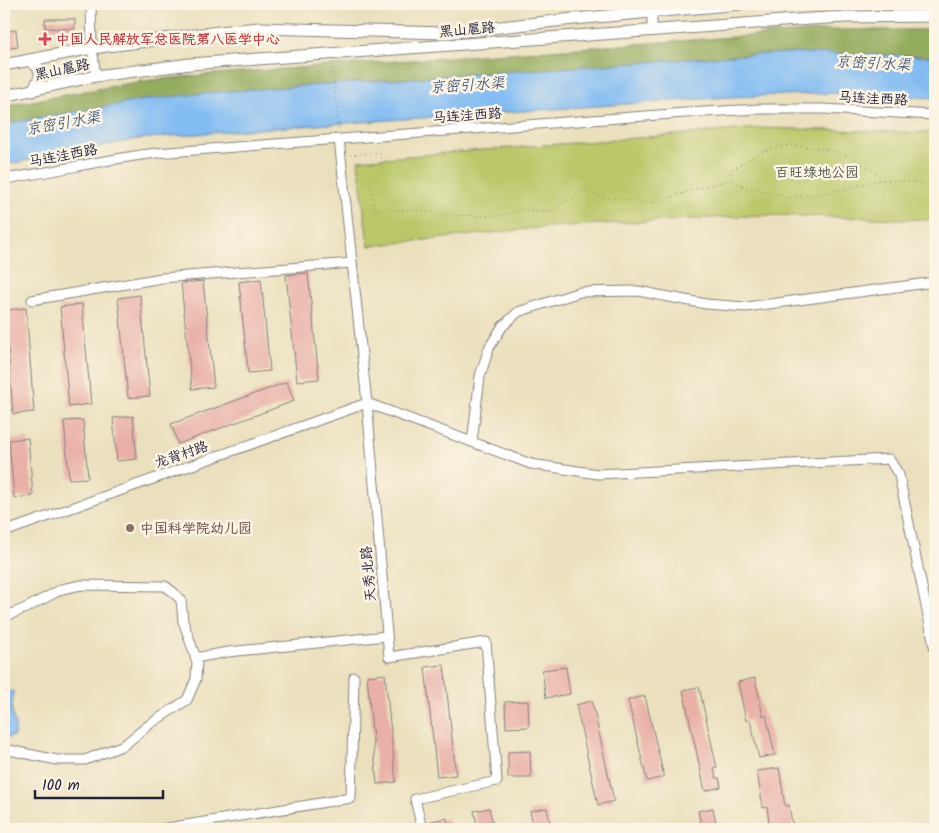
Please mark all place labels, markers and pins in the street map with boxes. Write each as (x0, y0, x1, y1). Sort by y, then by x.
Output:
place label: 中国人民解放军总医院第八医学中心 (56, 29, 280, 51)
marker: 中国人民解放军总医院第八医学中心 (38, 32, 52, 46)
place label: 中国科学院幼儿园 (140, 518, 252, 540)
marker: 中国科学院幼儿园 (124, 522, 136, 534)

